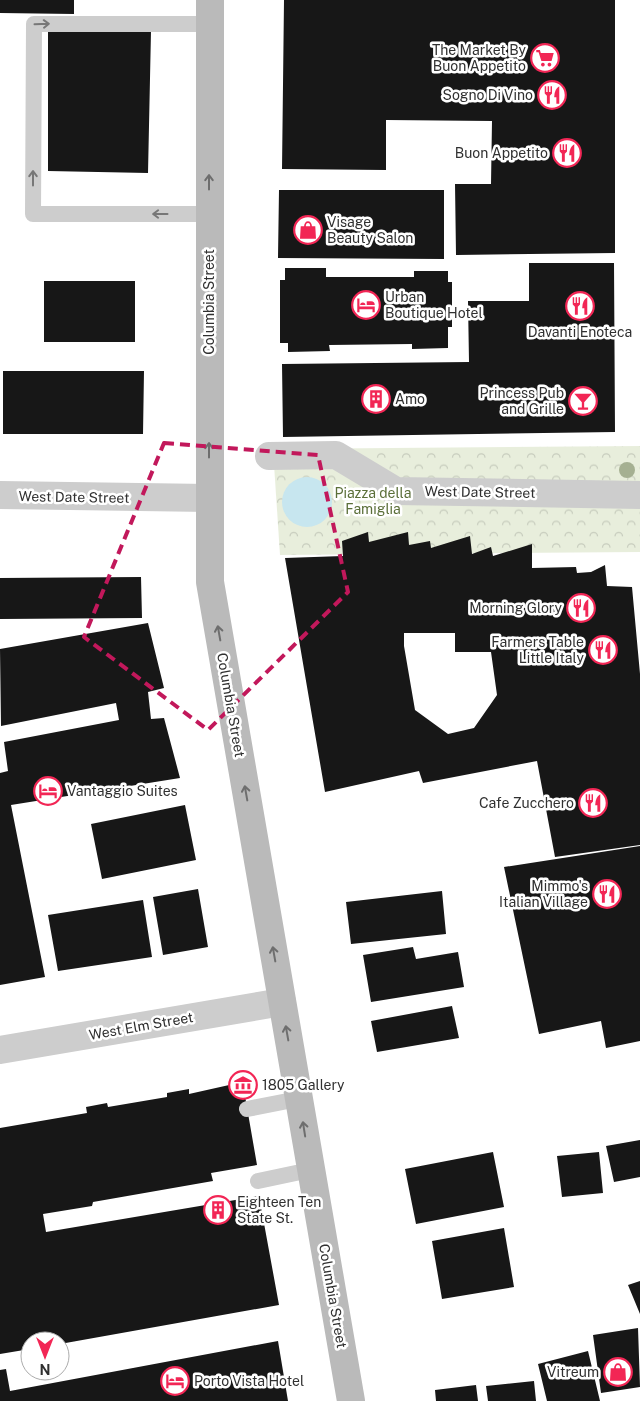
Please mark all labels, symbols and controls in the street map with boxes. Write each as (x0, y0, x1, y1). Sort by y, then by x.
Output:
one-way arrow (34, 20, 50, 29)
place label: The Market By Buon Appetito (432, 42, 527, 74)
supermarket icon: The Market By Buon Appetito (530, 43, 560, 73)
restaurant icon: Sogno Di Vino (537, 80, 567, 110)
place label: Sogno Di Vino (443, 87, 533, 103)
restaurant icon: Buon Appetito (552, 138, 582, 168)
place label: Buon Appetito (455, 145, 548, 161)
one-way arrow (28, 171, 38, 187)
one-way arrow (204, 174, 214, 190)
one-way arrow (153, 209, 169, 219)
place label: Visage Beauty Salon (327, 214, 413, 246)
shop icon: Visage Beauty Salon (293, 215, 323, 245)
street label: Columbia Street (201, 249, 217, 355)
place label: Urban Boutique Hotel (385, 289, 483, 321)
hotel icon: Urban Boutique Hotel (351, 290, 381, 320)
restaurant icon: Davanti Enoteca (565, 291, 595, 321)
place label: Davanti Enoteca (528, 324, 632, 340)
building icon: Amo (361, 384, 391, 414)
place label: Princess Pub and Grille (480, 385, 564, 417)
bar icon: Princess Pub and Grille (568, 386, 598, 416)
place label: Amo (395, 391, 425, 407)
one-way arrow (204, 442, 214, 458)
street label: West Date Street (424, 483, 536, 501)
park label: Piazza della Famiglia (335, 485, 411, 517)
street label: West Date Street (18, 488, 130, 506)
restaurant icon: Morning Glory (566, 593, 596, 623)
place label: Morning Glory (469, 600, 563, 616)
one-way arrow (213, 626, 223, 642)
place label: Farmers Table Little Italy (491, 634, 584, 666)
restaurant icon: Farmers Table Little Italy (588, 635, 618, 665)
street label: Columbia Street (214, 652, 248, 758)
hotel icon: Vantaggio Suites (33, 776, 63, 806)
place label: Vantaggio Suites (67, 783, 178, 799)
one-way arrow (241, 786, 251, 802)
restaurant icon: Cafe Zucchero (578, 788, 608, 818)
place label: Cafe Zucchero (479, 795, 574, 811)
place label: Mimmo's Italian Village (499, 878, 588, 910)
restaurant icon: Mimmo's Italian Village (592, 879, 622, 909)
one-way arrow (268, 946, 278, 962)
street label: West Elm Street (88, 1009, 194, 1043)
one-way arrow (282, 1025, 292, 1041)
museum icon: 1805 Gallery (228, 1070, 258, 1100)
place label: 1805 Gallery (262, 1077, 345, 1093)
one-way arrow (298, 1121, 308, 1137)
place label: Eighteen Ten State St. (237, 1194, 321, 1226)
building icon: Eighteen Ten State St. (203, 1195, 233, 1225)
street label: Columbia Street (316, 1243, 350, 1349)
north arrow (20, 1331, 70, 1381)
shop icon: Vitreum (603, 1357, 633, 1387)
text: N (40, 1361, 50, 1377)
place label: Vitreum (547, 1364, 599, 1380)
hotel icon: Porto Vista Hotel (160, 1366, 190, 1396)
place label: Porto Vista Hotel (194, 1373, 304, 1389)

